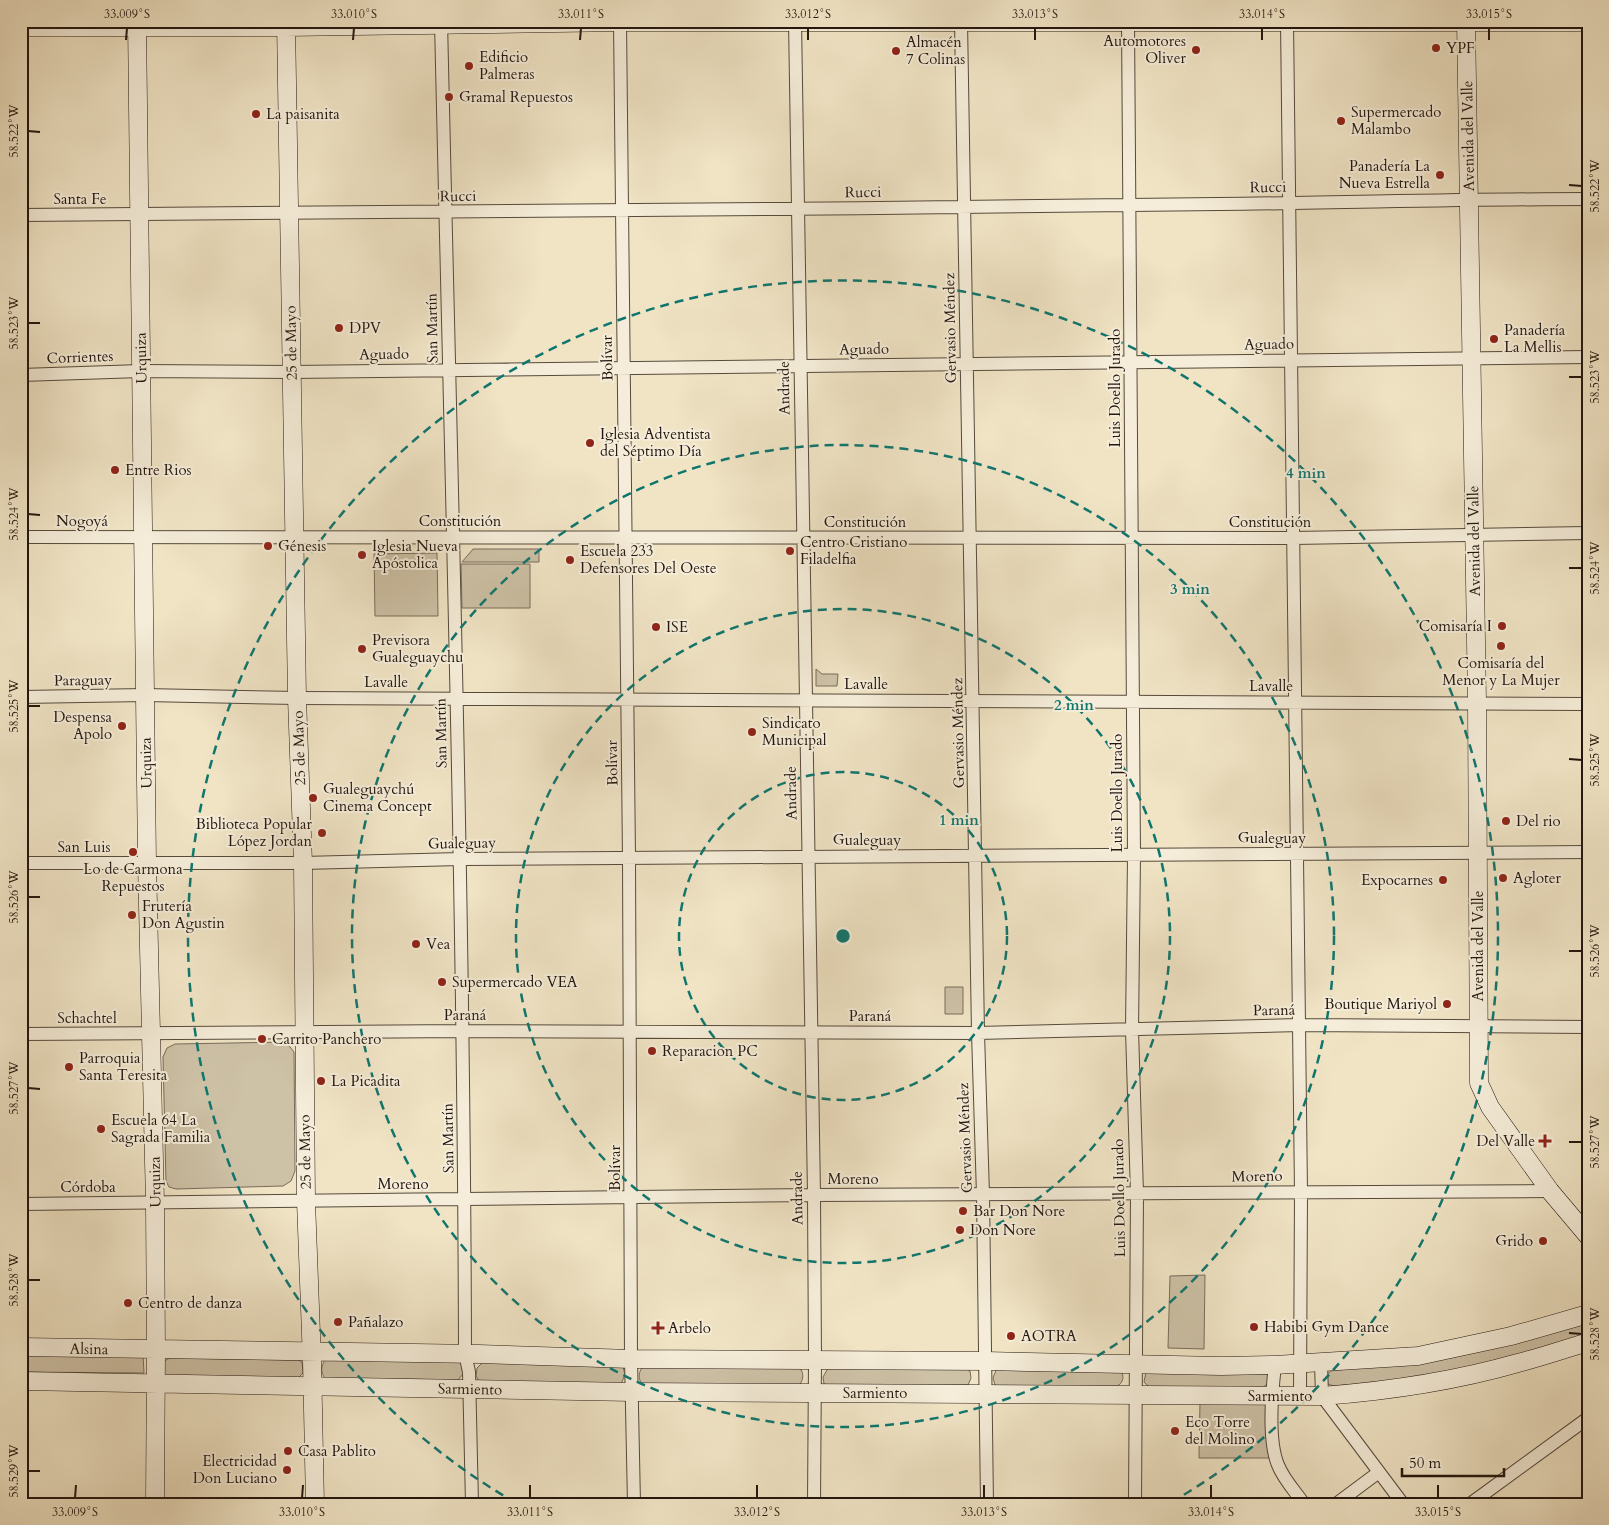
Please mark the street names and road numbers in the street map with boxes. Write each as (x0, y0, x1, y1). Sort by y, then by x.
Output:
street label: Avenida del Valle (1457, 80, 1479, 192)
street label: Rucci (1250, 177, 1286, 197)
street label: Rucci (845, 182, 881, 202)
street label: Rucci (440, 186, 476, 206)
street label: Santa Fe (53, 189, 107, 209)
street label: Gervasio Méndez (939, 272, 961, 383)
street label: San Martín (421, 292, 443, 363)
street label: 25 de Mayo (280, 305, 302, 381)
street label: Luis Doello Jurado (1105, 329, 1125, 447)
street label: Urquiza (131, 332, 151, 384)
street label: Bolívar (597, 334, 617, 381)
street label: Aguado (1244, 334, 1294, 354)
street label: Aguado (839, 339, 889, 359)
street label: Aguado (359, 344, 409, 364)
street label: Corrientes (46, 346, 114, 368)
street label: Andrade (774, 361, 794, 415)
street label: Avenida del Valle (1463, 485, 1485, 597)
street label: Nogoyá (56, 511, 108, 531)
street label: Constitución (419, 511, 502, 531)
street label: Constitución (824, 512, 907, 532)
street label: Constitución (1229, 512, 1312, 532)
street label: Paraguay (54, 669, 112, 691)
street label: Lavalle (364, 672, 408, 692)
street label: Lavalle (844, 674, 888, 694)
street label: Lavalle (1249, 676, 1293, 696)
street label: Gervasio Méndez (947, 677, 969, 788)
street label: San Martín (430, 697, 452, 768)
street label: 25 de Mayo (288, 710, 310, 786)
street label: Luis Doello Jurado (1107, 734, 1127, 852)
street label: Urquiza (136, 737, 156, 789)
street label: Bolívar (602, 739, 622, 786)
street label: Andrade (781, 766, 801, 820)
street label: Gualeguay (1238, 828, 1306, 848)
street label: Gualeguay (833, 830, 901, 850)
street label: Gualeguay (428, 832, 496, 854)
street label: San Luis (57, 837, 111, 857)
street label: Avenida del Valle (1468, 890, 1488, 1001)
street label: Paraná (1253, 1000, 1296, 1020)
street label: Paraná (444, 1005, 487, 1025)
street label: Paraná (849, 1006, 892, 1026)
street label: Schachtel (57, 1008, 117, 1028)
street label: Gervasio Méndez (953, 1082, 977, 1194)
street label: San Martín (437, 1102, 459, 1173)
street label: 25 de Mayo (294, 1114, 316, 1190)
street label: Luis Doello Jurado (1108, 1138, 1130, 1258)
street label: Bolívar (605, 1145, 625, 1191)
street label: Urquiza (145, 1156, 165, 1208)
street label: Moreno (1231, 1166, 1283, 1186)
street label: Moreno (827, 1169, 879, 1189)
street label: Andrade (787, 1171, 807, 1225)
street label: Moreno (377, 1174, 429, 1194)
street label: Córdoba (60, 1177, 116, 1197)
street label: Alsina (69, 1339, 109, 1359)
street label: Sarmiento (438, 1378, 502, 1400)
street label: Sarmiento (843, 1383, 907, 1403)
street label: Sarmiento (1248, 1386, 1312, 1406)

